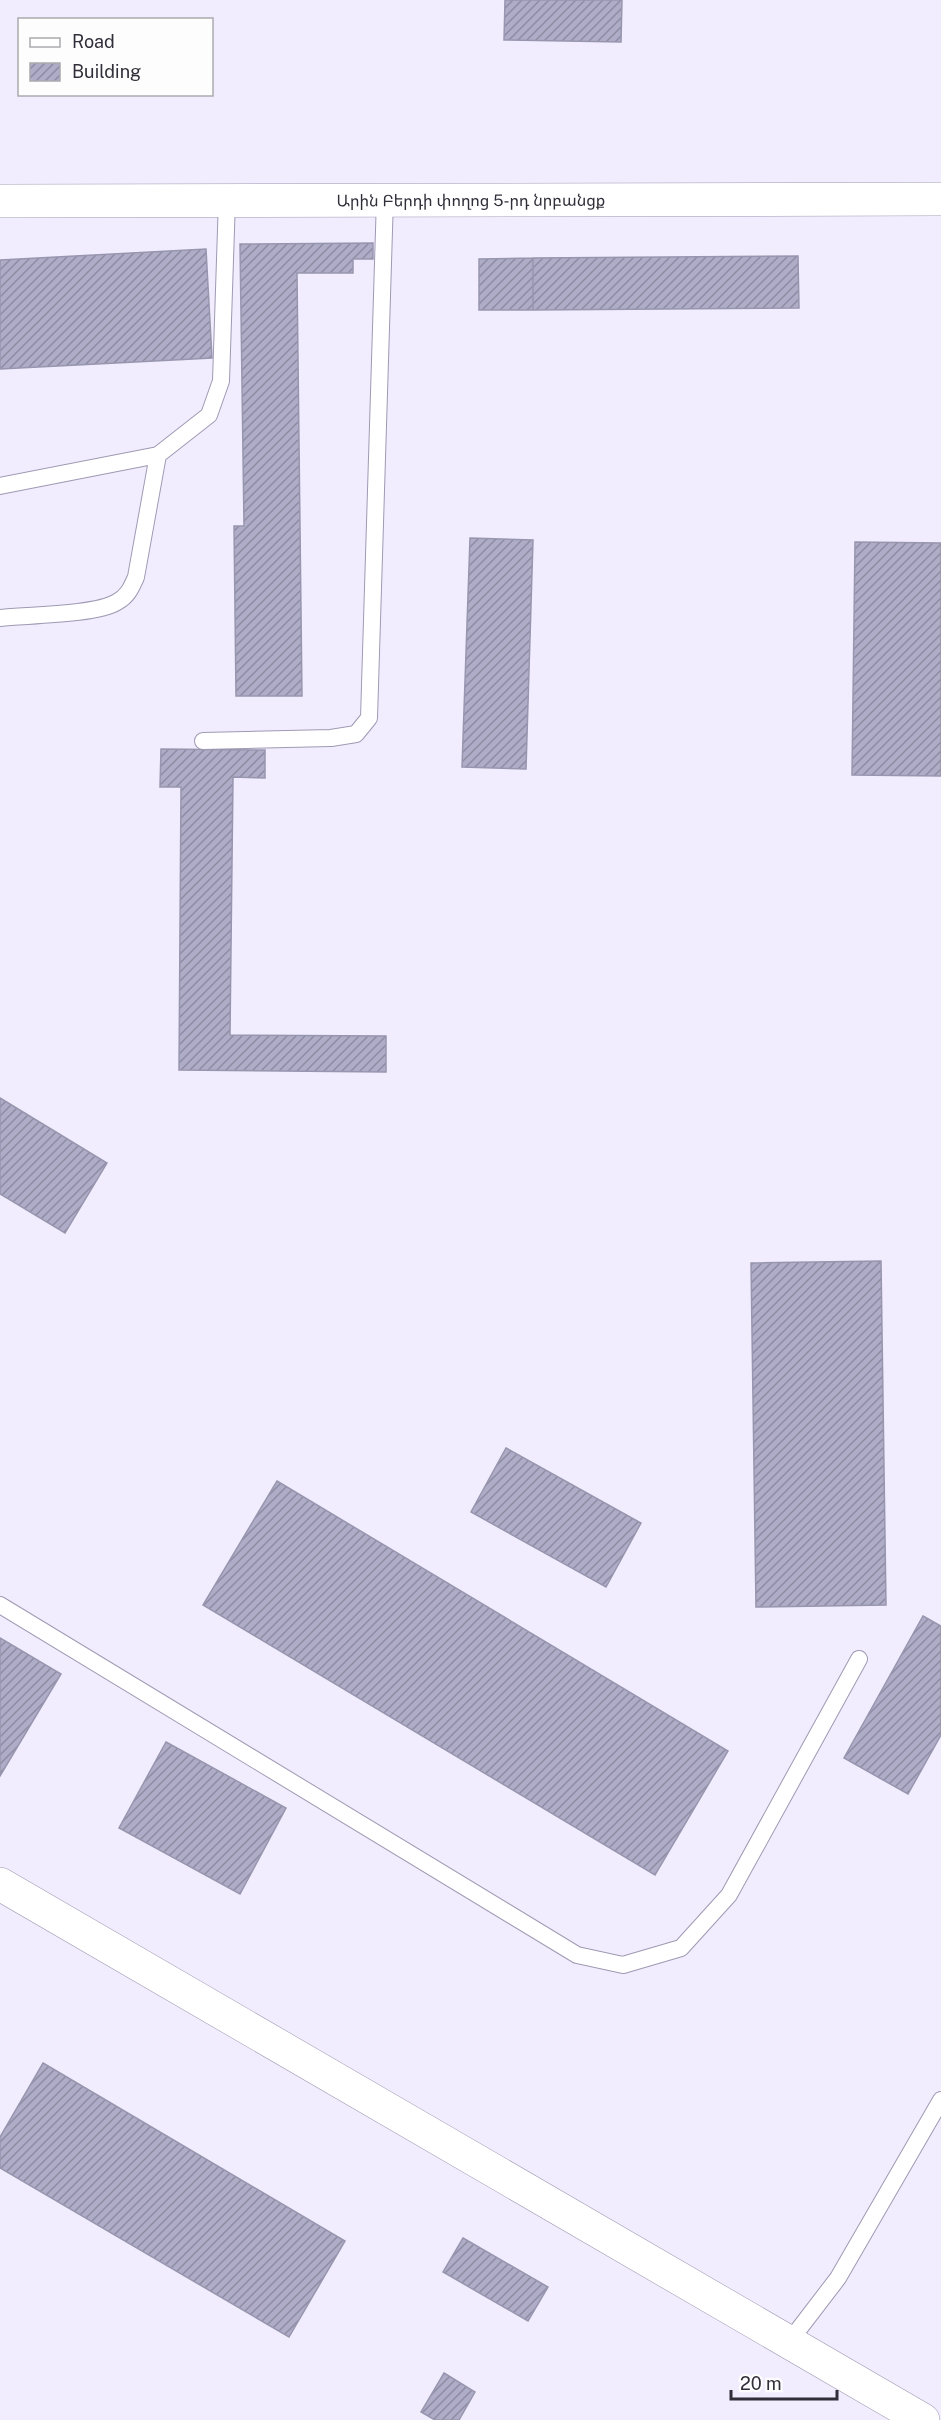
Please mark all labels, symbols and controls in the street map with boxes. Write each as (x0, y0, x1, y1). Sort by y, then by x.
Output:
legend (18, 18, 213, 96)
text: Road (72, 31, 115, 52)
text: Building (72, 61, 141, 82)
street label: Արին Բերդի փողոց 5-րդ նրբանցք (337, 190, 605, 210)
scale bar (731, 2363, 838, 2401)
text: 20 m (740, 2373, 782, 2394)

